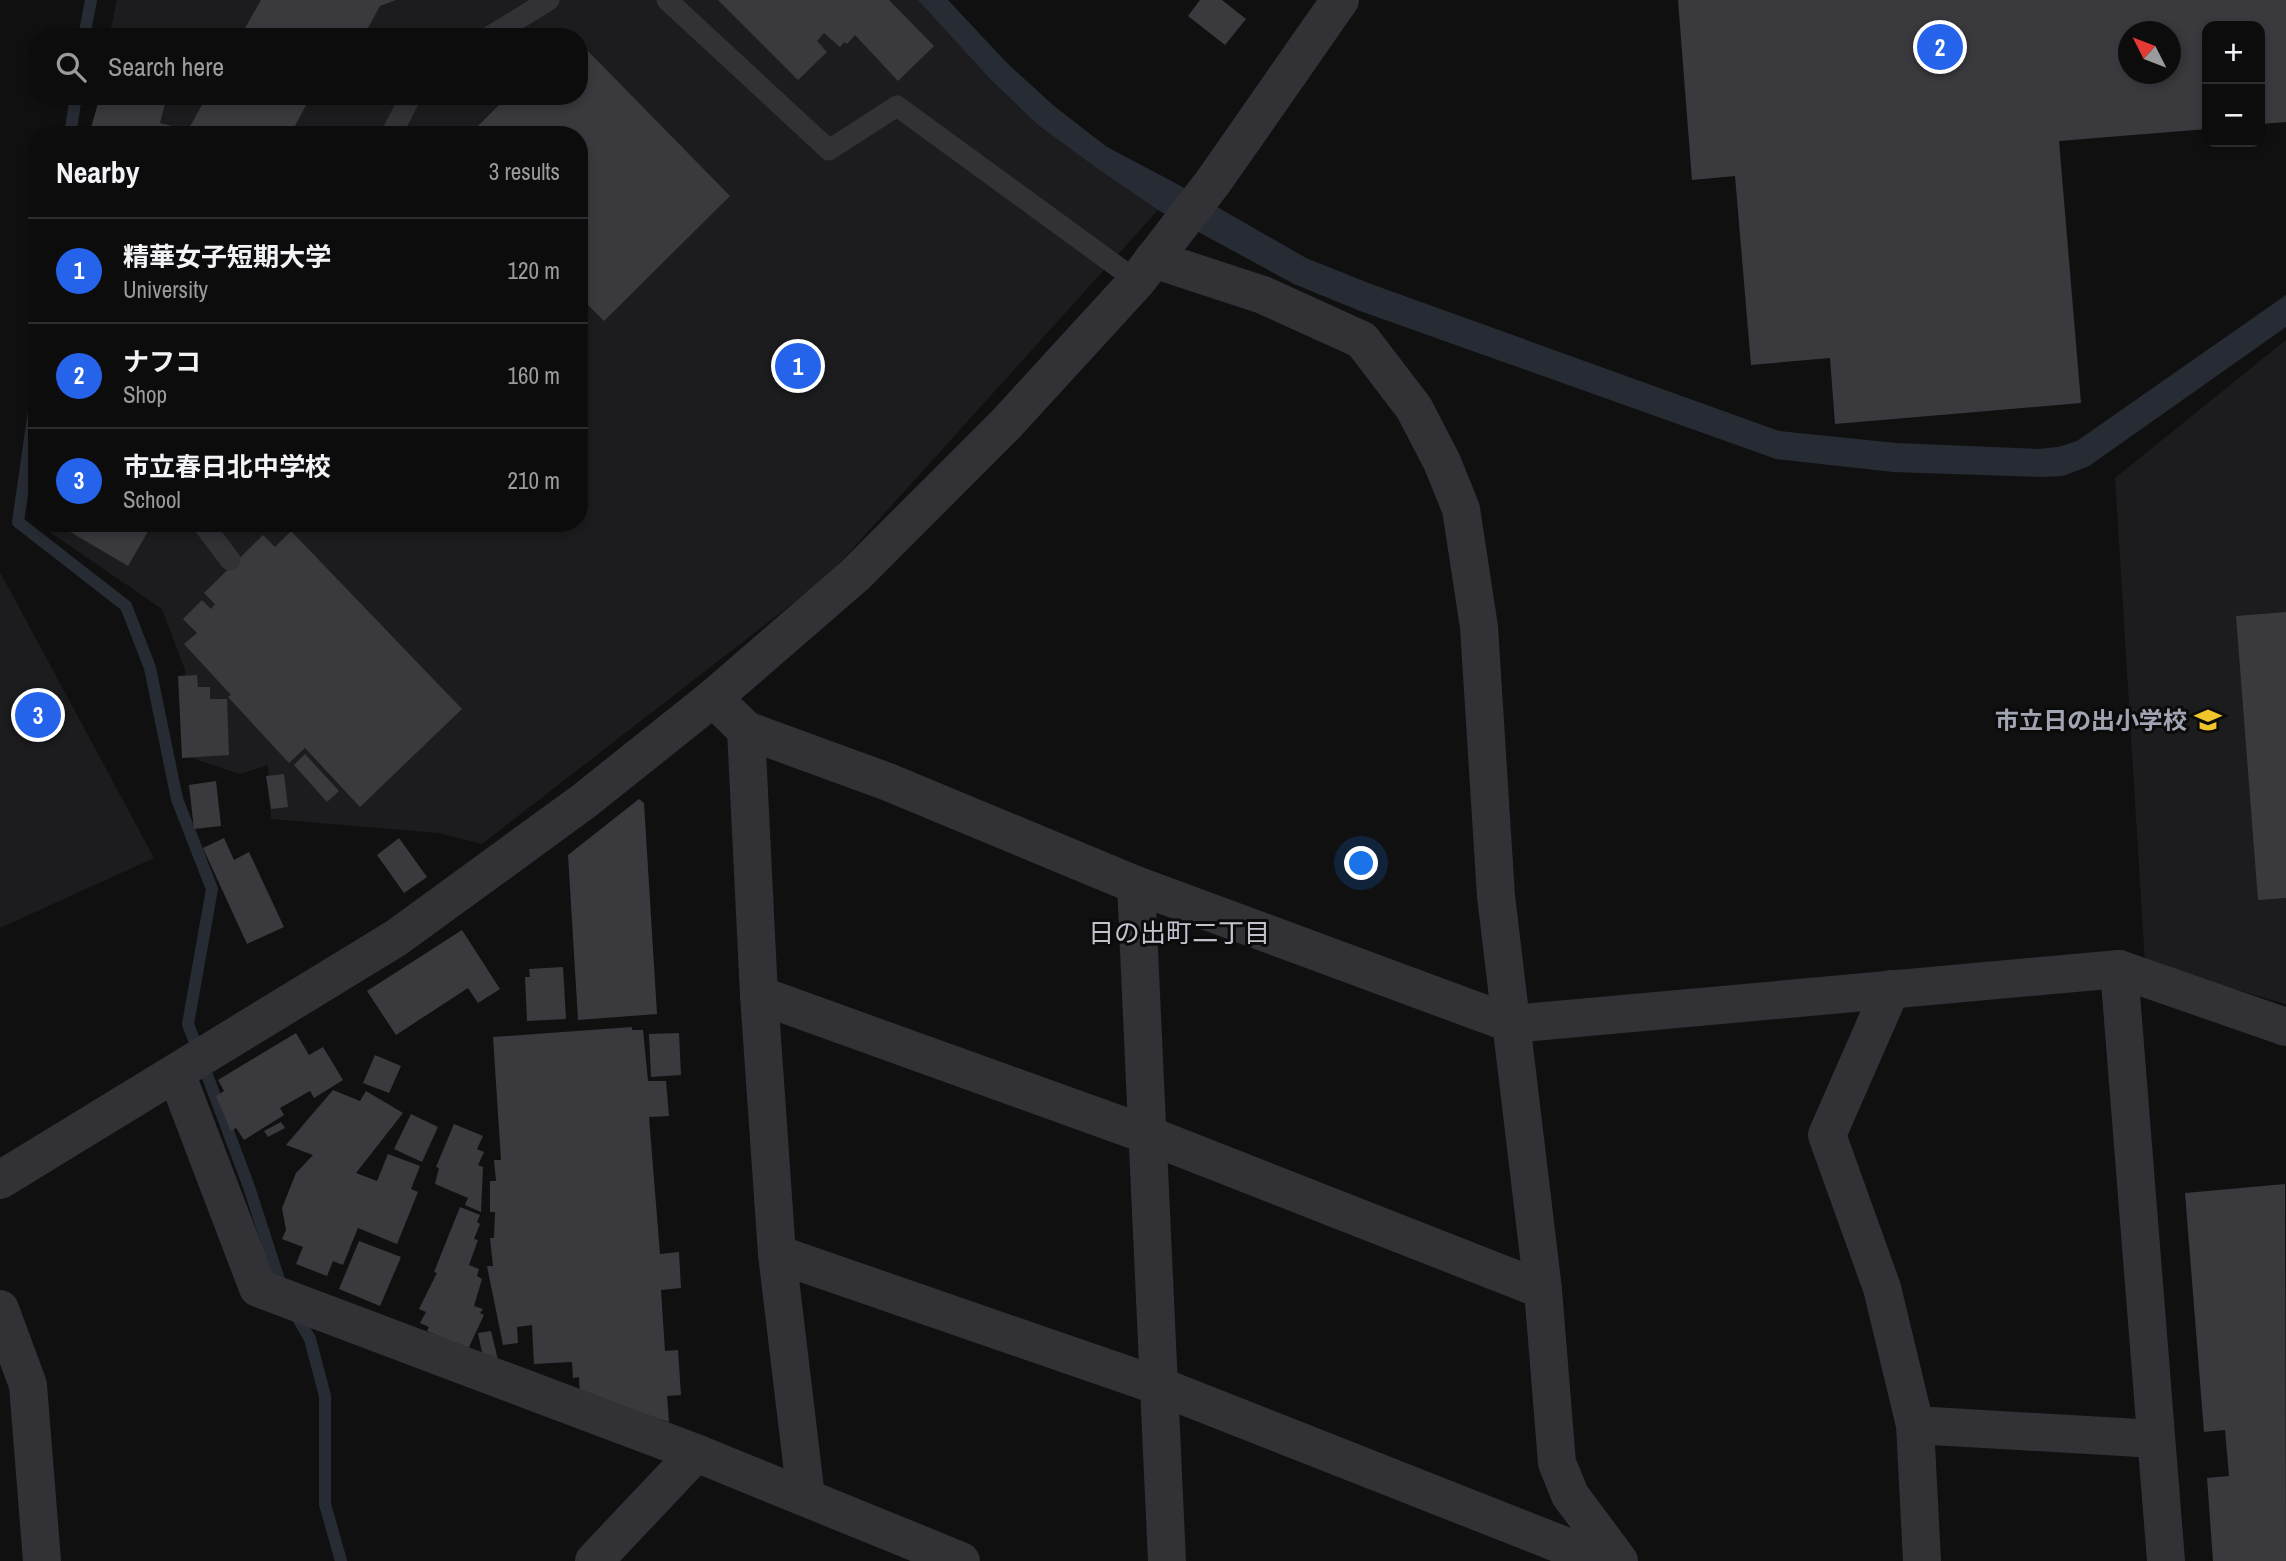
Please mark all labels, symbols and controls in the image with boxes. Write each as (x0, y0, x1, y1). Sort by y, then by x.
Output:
pin: 2 (1917, 21, 1963, 73)
north arrow (2118, 21, 2181, 84)
map controls (2202, 21, 2265, 147)
button: + (2202, 21, 2265, 84)
search box (28, 28, 588, 105)
icon: search (52, 48, 90, 86)
text: Search here (108, 49, 224, 84)
button: − (2202, 84, 2265, 147)
text: Nearby (56, 152, 139, 192)
text: 3 results (489, 156, 560, 187)
text: 精華女子短期大学 (123, 239, 331, 274)
text: 1 (74, 255, 84, 286)
text: 120 m (508, 255, 560, 286)
text: University (123, 274, 208, 305)
pin: 1 (775, 340, 821, 392)
text: ナフコ (123, 344, 201, 379)
text: 2 (74, 360, 84, 391)
text: 160 m (508, 360, 560, 391)
text: Shop (123, 379, 167, 410)
text: 市立春日北中学校 (123, 449, 331, 484)
text: 3 (74, 465, 84, 496)
text: 210 m (508, 465, 560, 496)
text: School (123, 484, 181, 515)
pin: 3 (15, 689, 61, 741)
place label: 市立日の出小学校 (1995, 704, 2187, 736)
school or university icon: 市立日の出小学校 (2193, 705, 2223, 735)
your location (1344, 846, 1378, 880)
district label: 日の出町二丁目 (1088, 915, 1270, 950)

